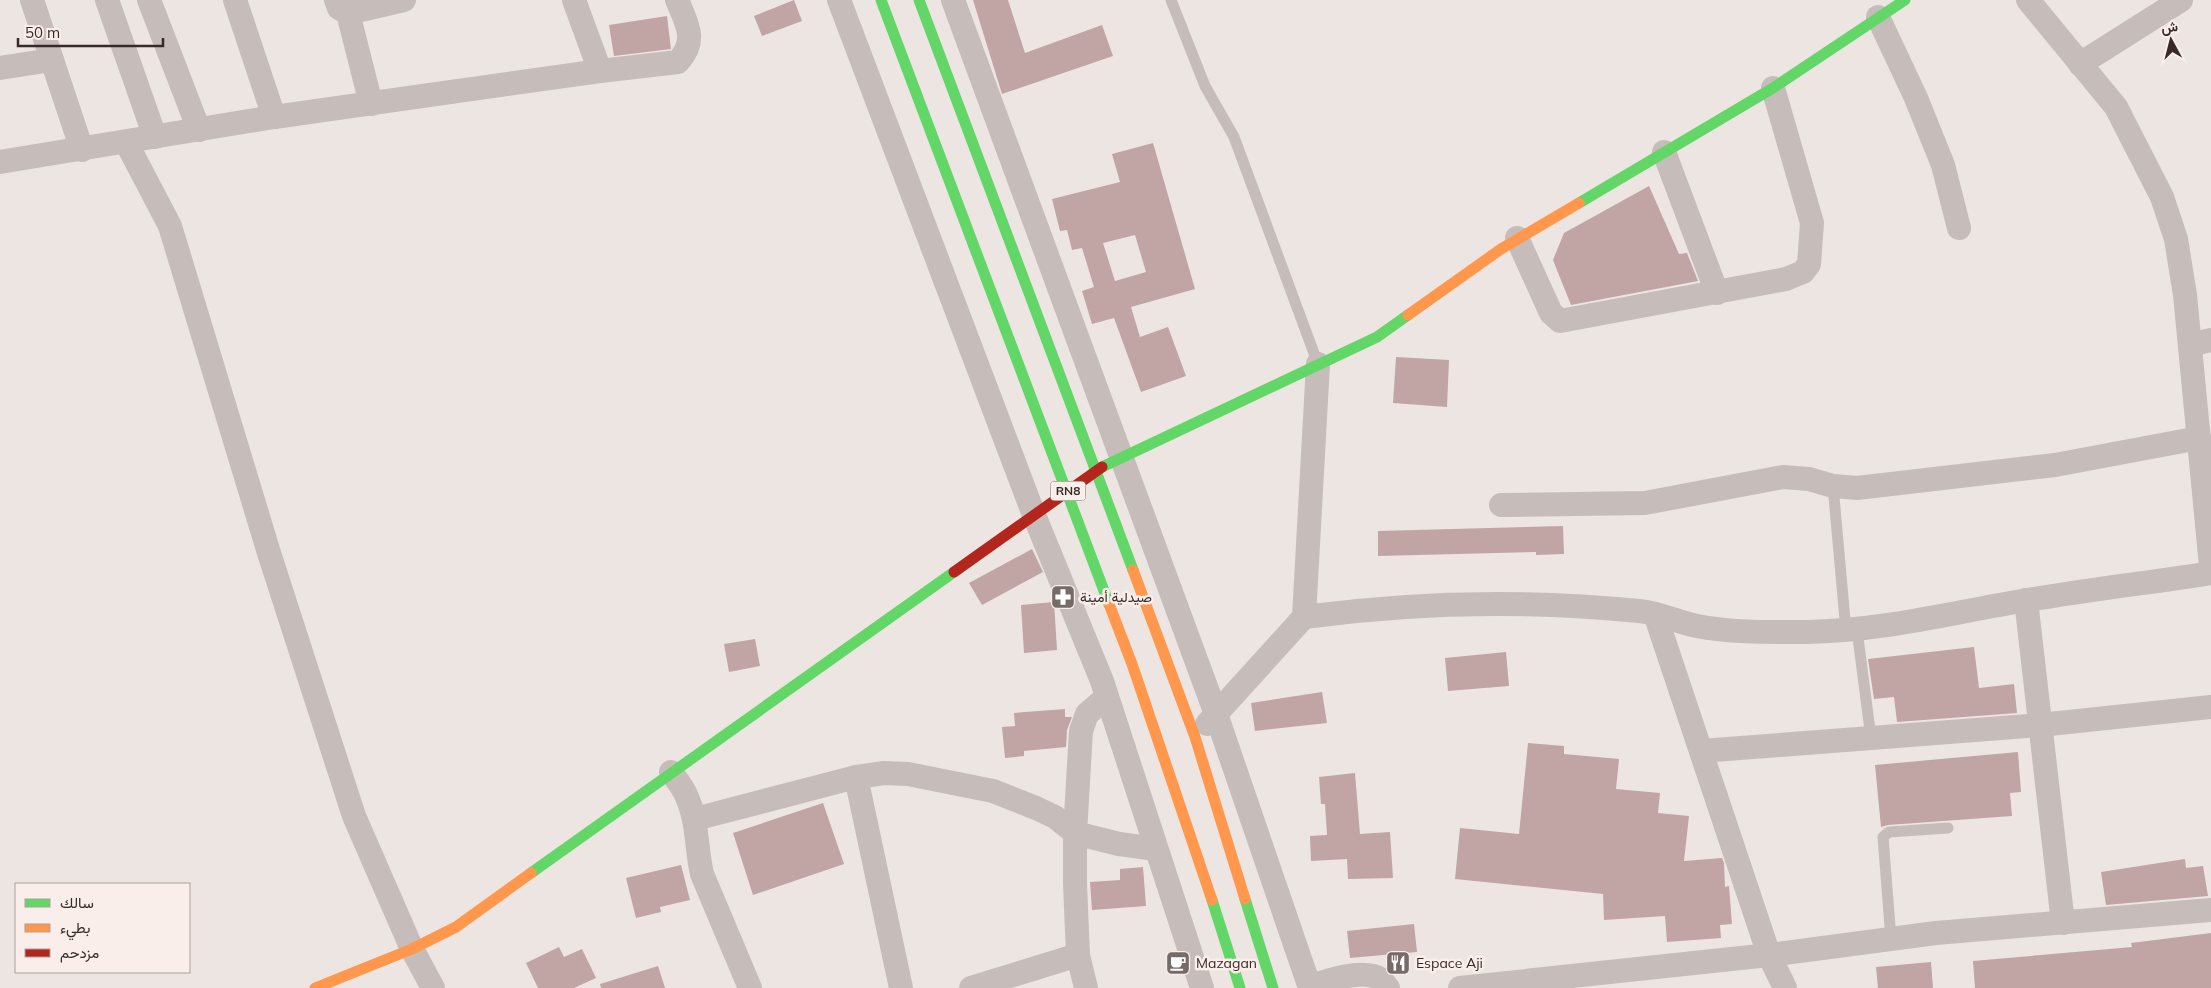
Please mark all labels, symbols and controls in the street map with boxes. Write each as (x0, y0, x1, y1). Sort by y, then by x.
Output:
scale bar (18, 15, 162, 47)
north arrow (2146, 15, 2196, 65)
text: ش (2160, 17, 2179, 37)
text: 50 m (25, 23, 60, 42)
road number: RN8 (1050, 482, 1086, 501)
pharmacy icon: صيدلية أمينة (1050, 584, 1076, 610)
place label: صيدلية أمينة (1080, 588, 1152, 606)
legend (15, 883, 190, 973)
text: سالك (60, 893, 94, 912)
text: بطيء (60, 918, 90, 941)
text: مزدحم (60, 943, 99, 963)
cafe icon: Mazagan (1165, 950, 1191, 976)
restaurant icon: Espace Aji (1385, 950, 1411, 976)
place label: Mazagan (1196, 954, 1257, 972)
place label: Espace Aji (1416, 954, 1483, 972)

